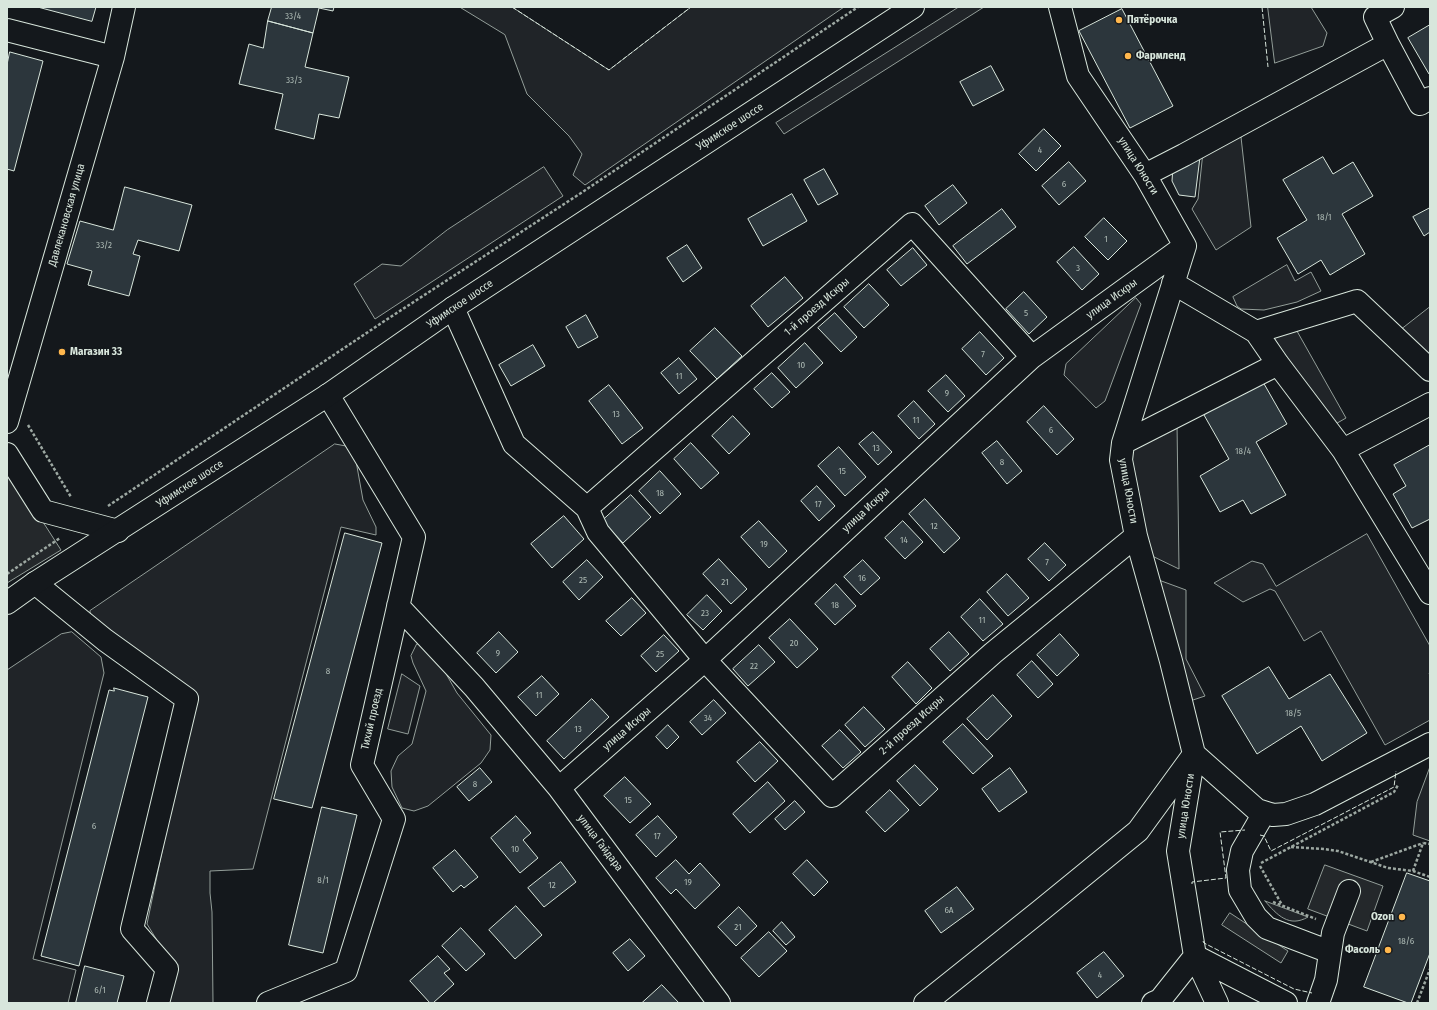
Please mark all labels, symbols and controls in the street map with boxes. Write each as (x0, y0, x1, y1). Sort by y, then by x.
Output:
house number: 33/4 (285, 11, 301, 21)
place label: Пятёрочка (1127, 13, 1177, 27)
marker: Пятёрочка (1114, 15, 1124, 25)
place label: Фармленд (1136, 49, 1185, 63)
marker: Фармленд (1123, 51, 1133, 61)
house number: 33/3 (286, 75, 302, 85)
street label: Уфимское шоссе (694, 100, 766, 154)
street label: улица Юности (1115, 135, 1161, 197)
house number: 4 (1038, 145, 1042, 155)
street label: Давлекановская улица (46, 162, 88, 268)
house number: 6 (1062, 179, 1066, 189)
house number: 18/1 (1316, 212, 1332, 222)
house number: 1 (1104, 234, 1108, 244)
house number: 33/2 (96, 240, 112, 250)
house number: 3 (1076, 263, 1080, 273)
street label: 1-й проезд Искры (782, 275, 852, 339)
street label: улица Искры (1084, 276, 1140, 322)
street label: Уфимское шоссе (424, 277, 496, 331)
house number: 5 (1024, 308, 1028, 318)
place label: Магазин 33 (70, 345, 122, 359)
marker: Магазин 33 (57, 347, 67, 357)
house number: 7 (981, 349, 985, 359)
house number: 10 (797, 360, 805, 370)
house number: 11 (676, 371, 682, 381)
house number: 9 (945, 388, 949, 398)
house number: 13 (612, 409, 620, 419)
house number: 11 (913, 415, 919, 425)
house number: 6 (1049, 425, 1053, 435)
house number: 13 (872, 443, 880, 453)
house number: 18/4 (1235, 446, 1251, 456)
street label: Уфимское шоссе (154, 457, 226, 511)
house number: 8 (1000, 457, 1004, 467)
street label: улица Юности (1116, 457, 1140, 525)
house number: 15 (838, 466, 846, 476)
street label: улица Искры (840, 485, 892, 535)
house number: 18 (656, 488, 664, 498)
house number: 17 (814, 499, 822, 509)
house number: 12 (930, 521, 938, 531)
house number: 14 (900, 535, 908, 545)
house number: 19 (760, 539, 768, 549)
house number: 7 (1045, 557, 1049, 567)
house number: 16 (858, 573, 866, 583)
house number: 25 (579, 575, 587, 585)
house number: 21 (721, 577, 729, 587)
house number: 18 (831, 600, 839, 610)
house number: 23 (701, 608, 709, 618)
house number: 11 (979, 615, 985, 625)
house number: 20 (790, 638, 798, 648)
house number: 9 (496, 648, 500, 658)
house number: 25 (656, 649, 664, 659)
house number: 22 (750, 661, 758, 671)
house number: 8 (326, 666, 330, 676)
street label: Тихий проезд (358, 687, 386, 751)
house number: 11 (536, 690, 542, 700)
street label: 2-й проезд Искры (877, 692, 947, 758)
street label: улица Искры (600, 704, 654, 754)
house number: 18/5 (1285, 708, 1301, 718)
house number: 34 (704, 713, 712, 723)
house number: 13 (574, 724, 582, 734)
street label: улица Юности (1174, 772, 1198, 840)
house number: 8 (473, 779, 477, 789)
house number: 15 (624, 795, 632, 805)
street label: улица Гайдара (574, 812, 626, 874)
house number: 6 (92, 821, 96, 831)
house number: 17 (653, 831, 661, 841)
house number: 10 (511, 844, 519, 854)
house number: 8/1 (317, 875, 329, 885)
house number: 19 (684, 877, 692, 887)
house number: 12 (548, 880, 556, 890)
house number: 6А (944, 905, 954, 915)
place label: Ozon (1371, 910, 1394, 924)
marker: Ozon (1397, 912, 1407, 922)
house number: 21 (734, 922, 742, 932)
house number: 18/6 (1398, 936, 1414, 946)
place label: Фасоль (1345, 943, 1380, 957)
marker: Фасоль (1383, 945, 1393, 955)
house number: 4 (1098, 970, 1102, 980)
house number: 6/1 (94, 985, 106, 995)

